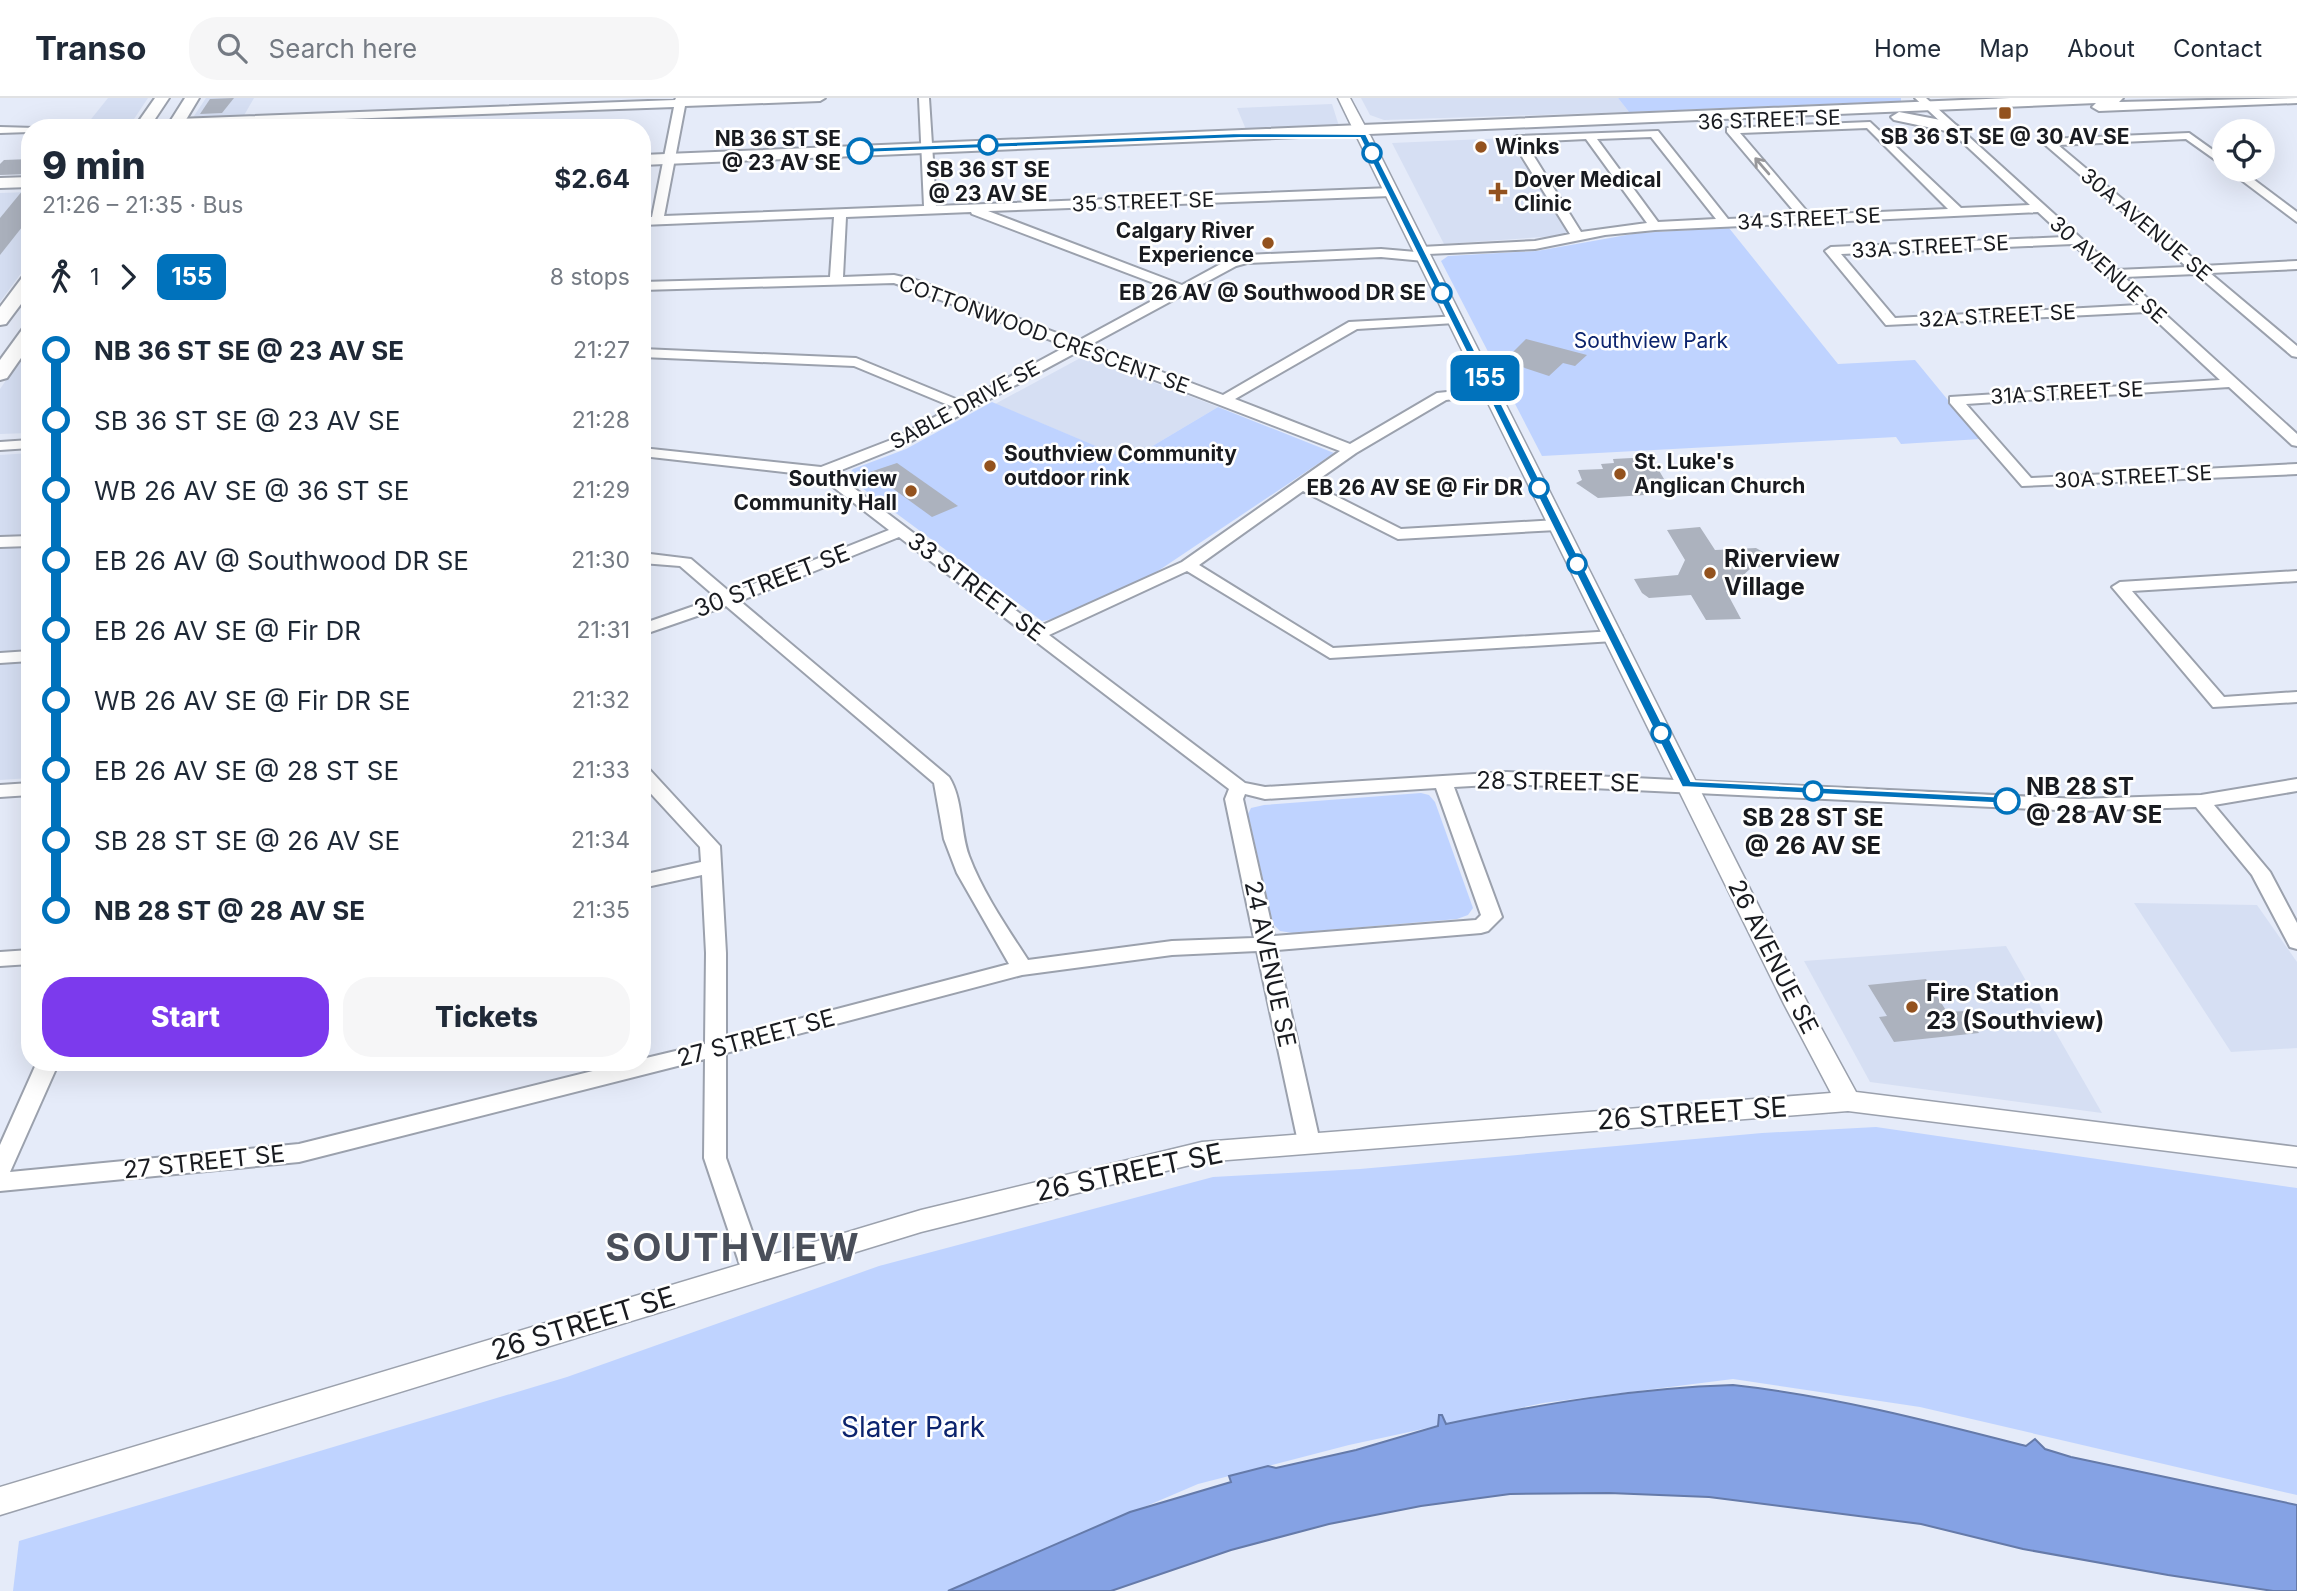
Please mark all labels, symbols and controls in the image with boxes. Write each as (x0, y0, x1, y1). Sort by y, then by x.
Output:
search box (189, 17, 679, 80)
text: Transo (35, 28, 147, 68)
icon: search (213, 29, 251, 67)
text: Search here (269, 33, 417, 64)
text: Home (1874, 34, 1941, 63)
text: Map (1979, 34, 2029, 63)
text: About (2067, 34, 2135, 63)
text: Contact (2173, 34, 2262, 63)
street label: 36 STREET SE (1697, 105, 1841, 134)
marker: SB 36 ST SE @ 30 AV SE (1997, 105, 2013, 121)
map controls (2212, 119, 2275, 182)
button: locate (2212, 119, 2275, 182)
place label: SB 36 ST SE @ 30 AV SE (1880, 124, 2130, 149)
place label: NB 36 ST SE @ 23 AV SE (715, 126, 841, 175)
place label: Winks (1495, 134, 1560, 159)
marker: SB 36 ST SE @ 23 AV SE (978, 135, 998, 155)
marker: NB 36 ST SE @ 23 AV SE (847, 138, 873, 164)
marker: Winks (1473, 139, 1489, 155)
text: 9 min (42, 142, 146, 188)
unlabelled marker (1362, 143, 1382, 163)
place label: SB 36 ST SE @ 23 AV SE (926, 157, 1050, 206)
one-way arrow (1754, 158, 1770, 176)
text: $2.64 (554, 163, 630, 194)
street label: 30A AVENUE SE (2076, 163, 2217, 287)
place label: Dover Medical Clinic (1514, 167, 1661, 216)
marker: Dover Medical Clinic (1488, 182, 1508, 202)
street label: 35 STREET SE (1071, 187, 1215, 216)
text: 21:26 – 21:35 · Bus (42, 191, 243, 219)
street label: 34 STREET SE (1737, 202, 1881, 235)
street label: 30 AVENUE SE (2045, 211, 2172, 329)
place label: Calgary River Experience (1116, 218, 1254, 267)
street label: 33A STREET SE (1851, 230, 2009, 263)
marker: Calgary River Experience (1260, 235, 1276, 251)
icon: walk (42, 258, 80, 296)
icon: forward (109, 258, 147, 296)
text: 155 (171, 262, 212, 291)
text: 1 (90, 263, 99, 291)
text: 8 stops (550, 263, 630, 291)
street label: COTTONWOOD CRESCENT SE (896, 270, 1193, 399)
place label: EB 26 AV @ Southwood DR SE (1119, 280, 1426, 305)
marker: EB 26 AV @ Southwood DR SE (1432, 283, 1452, 303)
street label: 32A STREET SE (1918, 299, 2076, 332)
park label: Southview Park (1574, 328, 1729, 353)
text: NB 36 ST SE @ 23 AV SE (94, 335, 404, 366)
text: 21:27 (573, 336, 630, 364)
street label: SABLE DRIVE SE (886, 355, 1044, 454)
line badge: 155 (1445, 355, 1525, 401)
text: 155 (1464, 363, 1506, 392)
street label: 31A STREET SE (1990, 376, 2144, 409)
text: SB 36 ST SE @ 23 AV SE (94, 405, 400, 436)
text: 21:28 (572, 406, 630, 434)
place label: Southview Community outdoor rink (1004, 441, 1237, 490)
place label: St. Luke's Anglican Church (1634, 449, 1805, 498)
marker: Southview Community outdoor rink (982, 458, 998, 474)
street label: 30A STREET SE (2053, 460, 2213, 493)
place label: Southview Community Hall (733, 466, 897, 515)
marker: St. Luke's Anglican Church (1612, 466, 1628, 482)
text: WB 26 AV SE @ 36 ST SE (94, 475, 409, 506)
place label: EB 26 AV SE @ Fir DR (1307, 475, 1523, 500)
text: 21:29 (572, 476, 630, 504)
marker: EB 26 AV SE @ Fir DR (1529, 478, 1549, 498)
marker: Southview Community Hall (903, 483, 919, 499)
street label: 33 STREET SE (902, 526, 1050, 647)
street label: 30 STREET SE (690, 538, 854, 623)
place label: Riverview Village (1724, 544, 1841, 601)
text: EB 26 AV @ Southwood DR SE (94, 545, 469, 576)
text: 21:30 (571, 546, 630, 574)
unlabelled marker (1567, 554, 1587, 574)
marker: Riverview Village (1702, 565, 1718, 581)
text: EB 26 AV SE @ Fir DR (94, 615, 361, 646)
text: 21:31 (576, 616, 630, 644)
text: WB 26 AV SE @ Fir DR SE (94, 685, 411, 716)
text: 21:32 (572, 686, 630, 714)
unlabelled marker (1651, 723, 1671, 743)
text: EB 26 AV SE @ 28 ST SE (94, 755, 399, 786)
text: 21:33 (572, 756, 630, 784)
street label: 28 STREET SE (1476, 766, 1640, 797)
place label: NB 28 ST @ 28 AV SE (2026, 772, 2162, 829)
marker: SB 28 ST SE @ 26 AV SE (1803, 781, 1823, 801)
marker: NB 28 ST @ 28 AV SE (1994, 788, 2020, 814)
place label: SB 28 ST SE @ 26 AV SE (1742, 803, 1884, 860)
text: SB 28 ST SE @ 26 AV SE (94, 825, 400, 856)
text: 21:34 (571, 826, 630, 854)
street label: 26 AVENUE SE (1722, 875, 1825, 1039)
street label: 24 AVENUE SE (1239, 878, 1302, 1050)
text: NB 28 ST @ 28 AV SE (94, 895, 365, 926)
text: 21:35 (572, 896, 630, 924)
button: Start (42, 977, 329, 1057)
button: Tickets (343, 977, 630, 1057)
place label: Fire Station 23 (Southview) (1926, 978, 2104, 1035)
marker: Fire Station 23 (Southview) (1904, 999, 1920, 1015)
street label: 27 STREET SE (674, 1003, 838, 1073)
street label: 26 STREET SE (1596, 1089, 1788, 1137)
street label: 26 STREET SE (1032, 1136, 1226, 1208)
street label: 27 STREET SE (122, 1139, 286, 1184)
district label: SOUTHVIEW (605, 1224, 861, 1270)
street label: 26 STREET SE (487, 1279, 679, 1367)
park label: Slater Park (841, 1410, 985, 1444)

